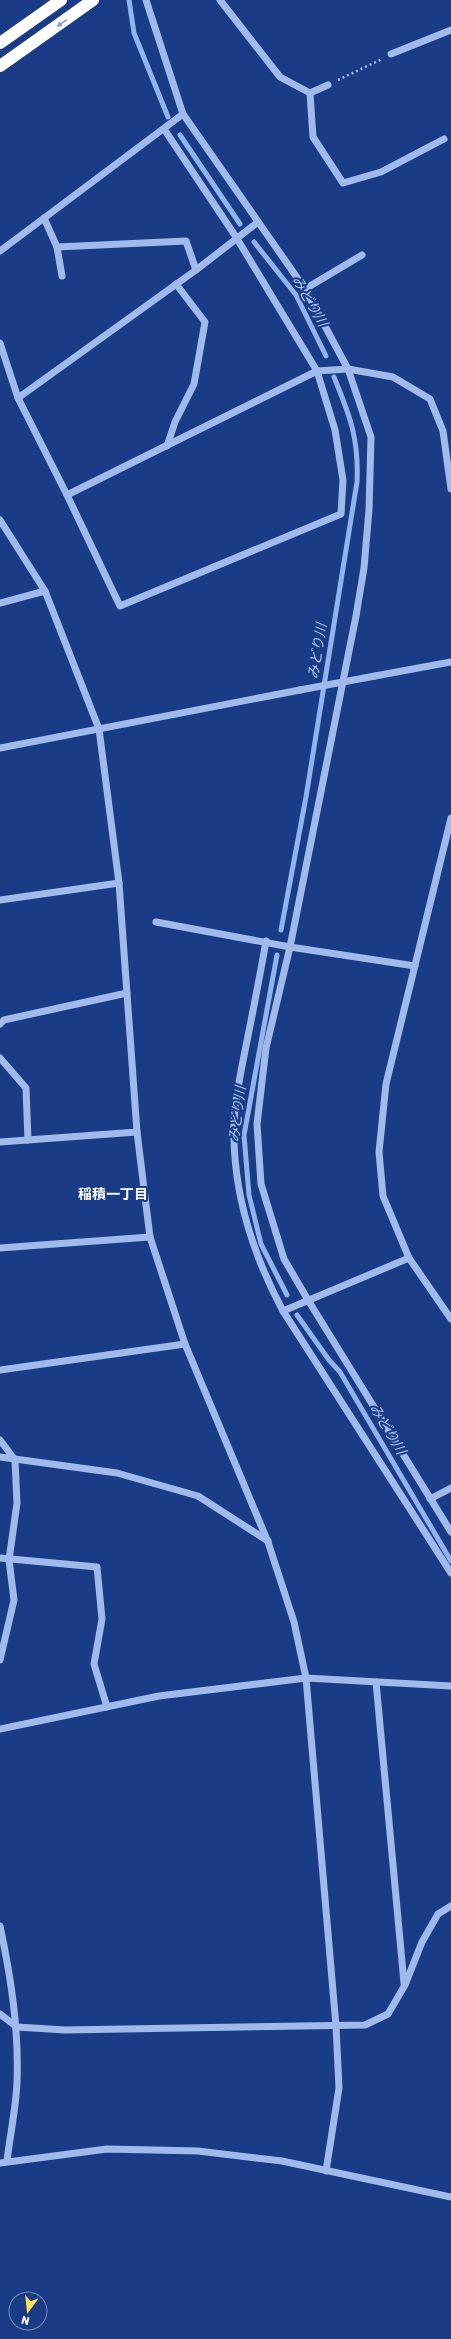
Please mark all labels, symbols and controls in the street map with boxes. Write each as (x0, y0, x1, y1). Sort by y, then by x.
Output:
one-way arrow (56, 19, 67, 27)
water label: みどり川 (288, 273, 332, 331)
water label: みどり川 (305, 620, 331, 680)
water label: みどり川 (226, 1083, 250, 1143)
district label: 稲積一丁目 (78, 1186, 148, 1203)
water label: みどり川 (366, 1401, 410, 1459)
north arrow (8, 2291, 48, 2331)
text: N (20, 2313, 31, 2327)

